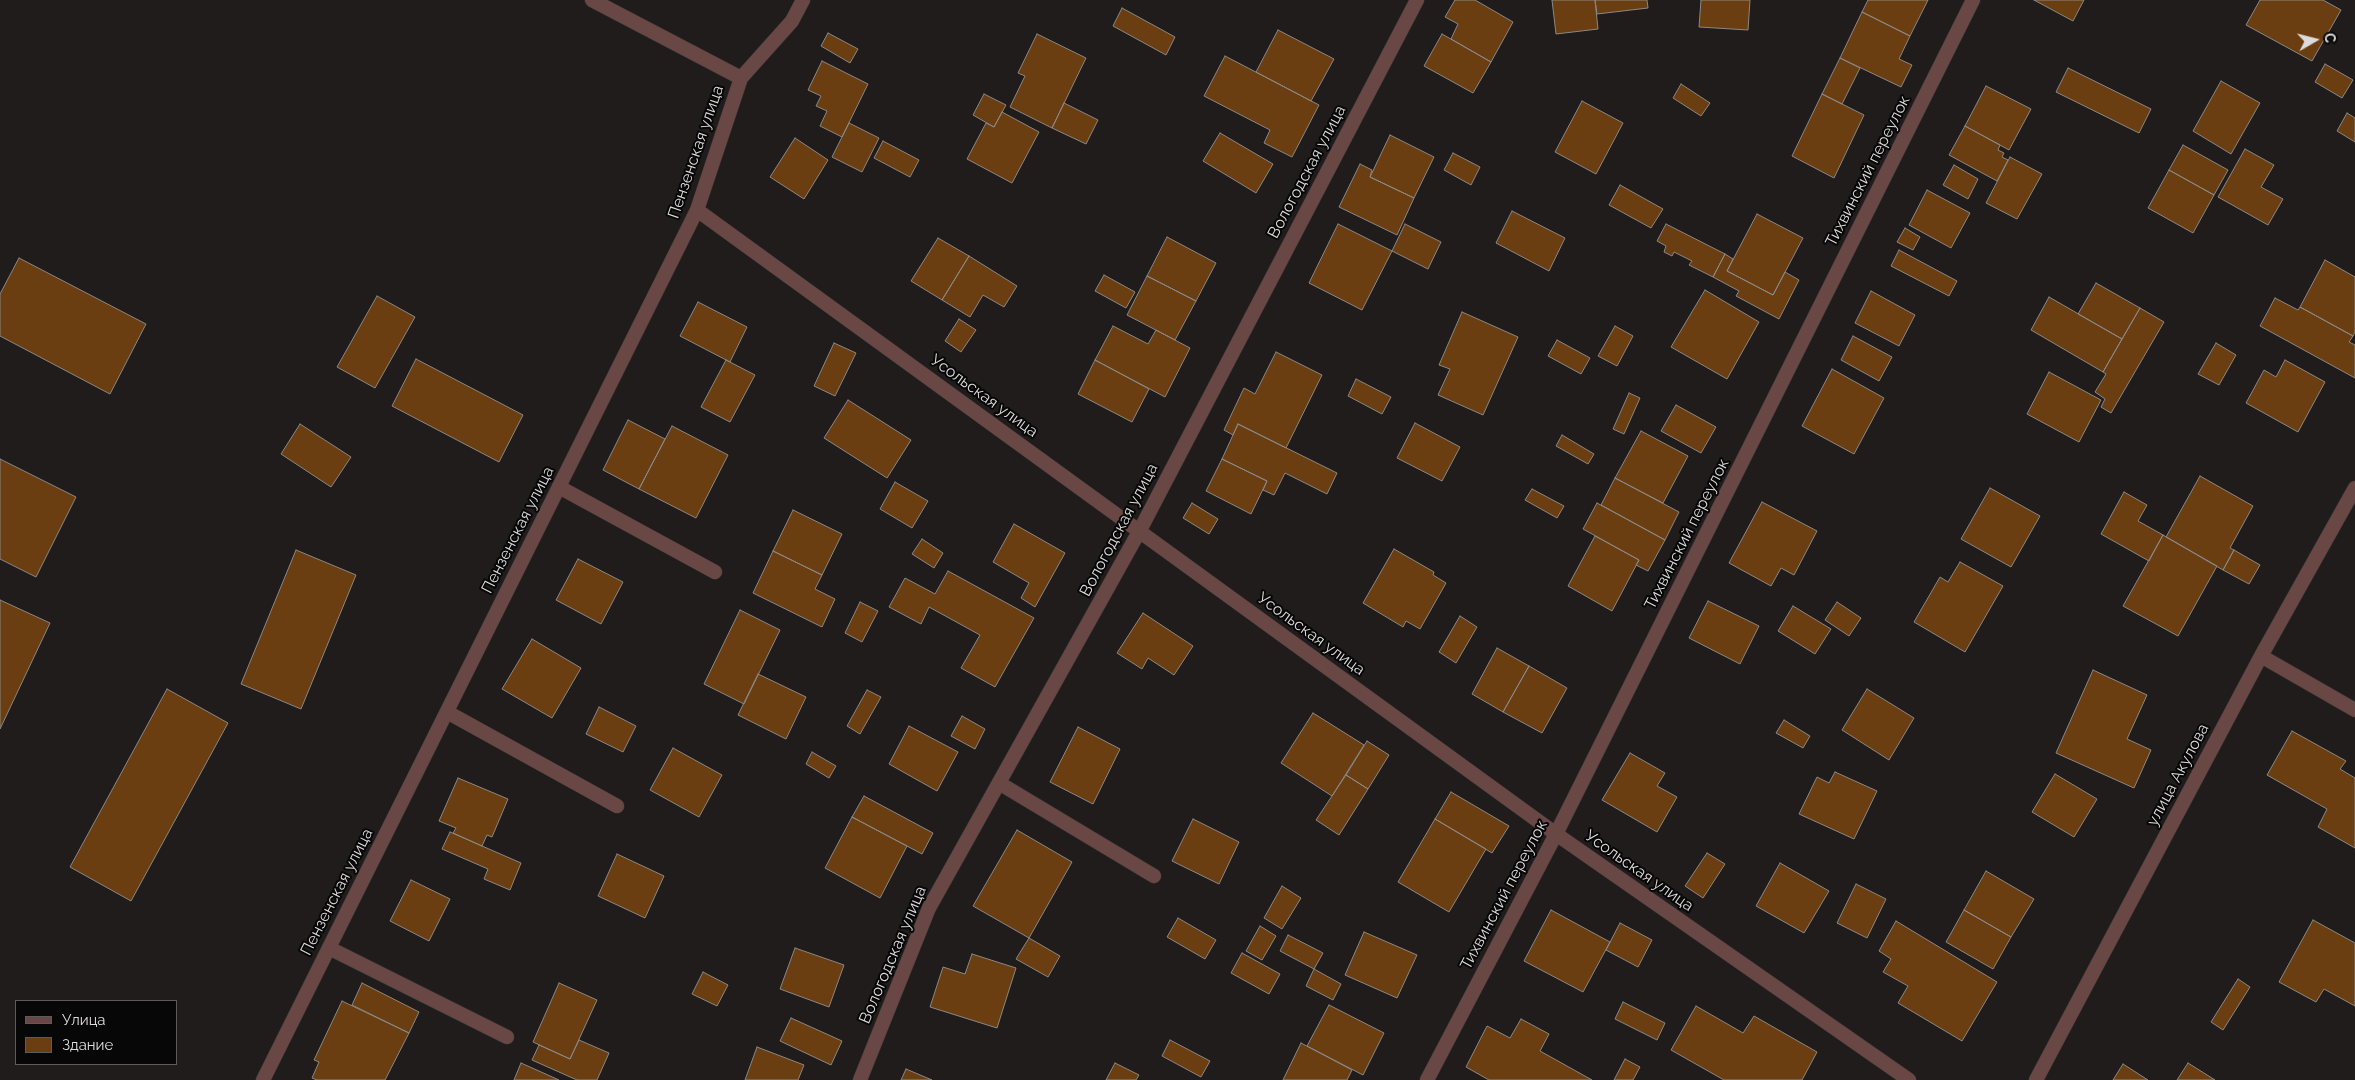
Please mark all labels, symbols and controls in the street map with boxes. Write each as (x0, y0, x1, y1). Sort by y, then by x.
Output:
north arrow (2290, 15, 2340, 65)
text: С (2321, 32, 2338, 44)
street label: Пензенская улица (664, 83, 728, 221)
street label: Тихвинский переулок (1822, 92, 1914, 250)
street label: Вологодская улица (1264, 102, 1350, 242)
street label: Усольская улица (926, 350, 1042, 442)
street label: Тихвинский переулок (1641, 455, 1733, 613)
street label: Вологодская улица (1076, 460, 1162, 600)
street label: Пензенская улица (478, 463, 558, 597)
street label: Усольская улица (1253, 588, 1369, 680)
street label: улица Акулова (2143, 721, 2213, 829)
street label: Тихвинский переулок (1456, 817, 1552, 973)
street label: Пензенская улица (297, 825, 377, 959)
street label: Усольская улица (1581, 826, 1697, 916)
street label: Вологодская улица (855, 883, 931, 1027)
legend (15, 1000, 178, 1065)
text: Улица (62, 1011, 106, 1029)
text: Здание (62, 1036, 113, 1054)

